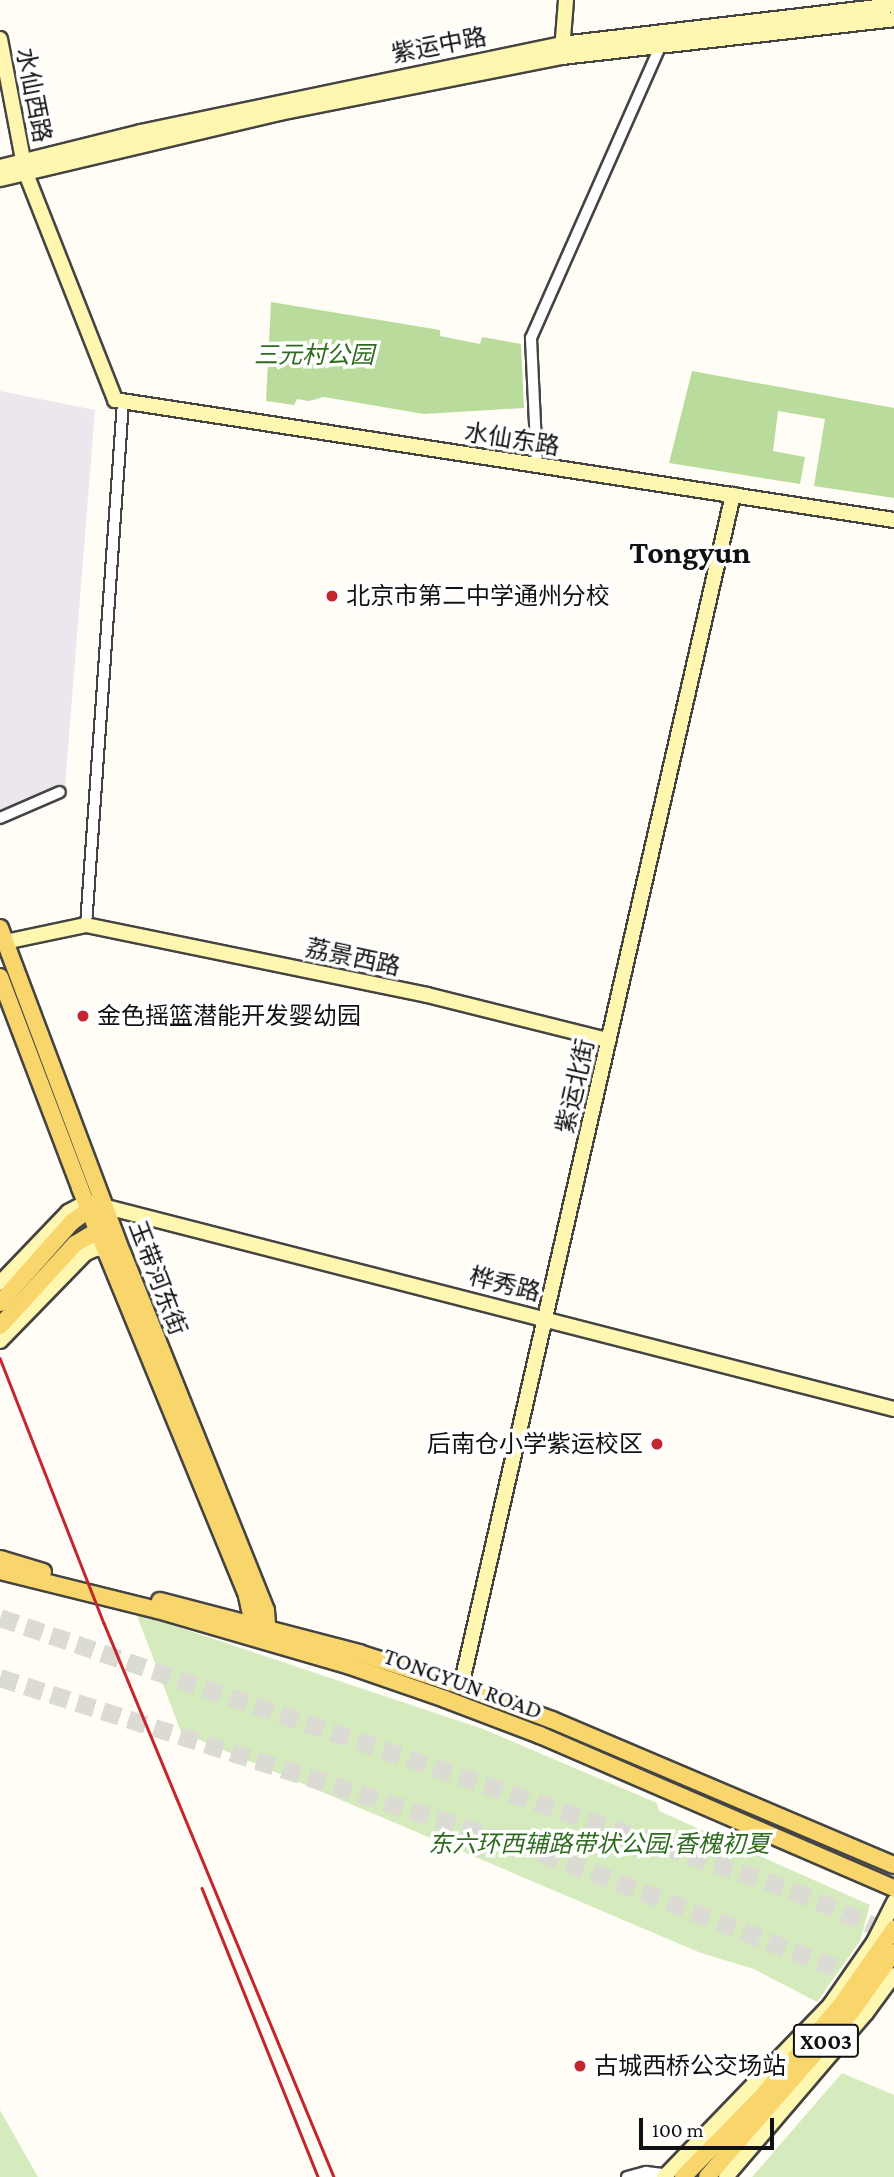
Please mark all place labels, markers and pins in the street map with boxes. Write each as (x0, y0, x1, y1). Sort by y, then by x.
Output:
place label: 北京市第二中学通州分校 (346, 582, 610, 610)
marker: 北京市第二中学通州分校 (324, 588, 340, 604)
place label: 金色摇篮潜能开发婴幼园 (97, 1002, 361, 1030)
marker: 金色摇篮潜能开发婴幼园 (75, 1008, 91, 1024)
place label: 后南仓小学紫运校区 (427, 1430, 643, 1458)
marker: 后南仓小学紫运校区 (649, 1436, 665, 1452)
place label: 古城西桥公交场站 (594, 2052, 786, 2080)
marker: 古城西桥公交场站 (572, 2058, 588, 2074)

